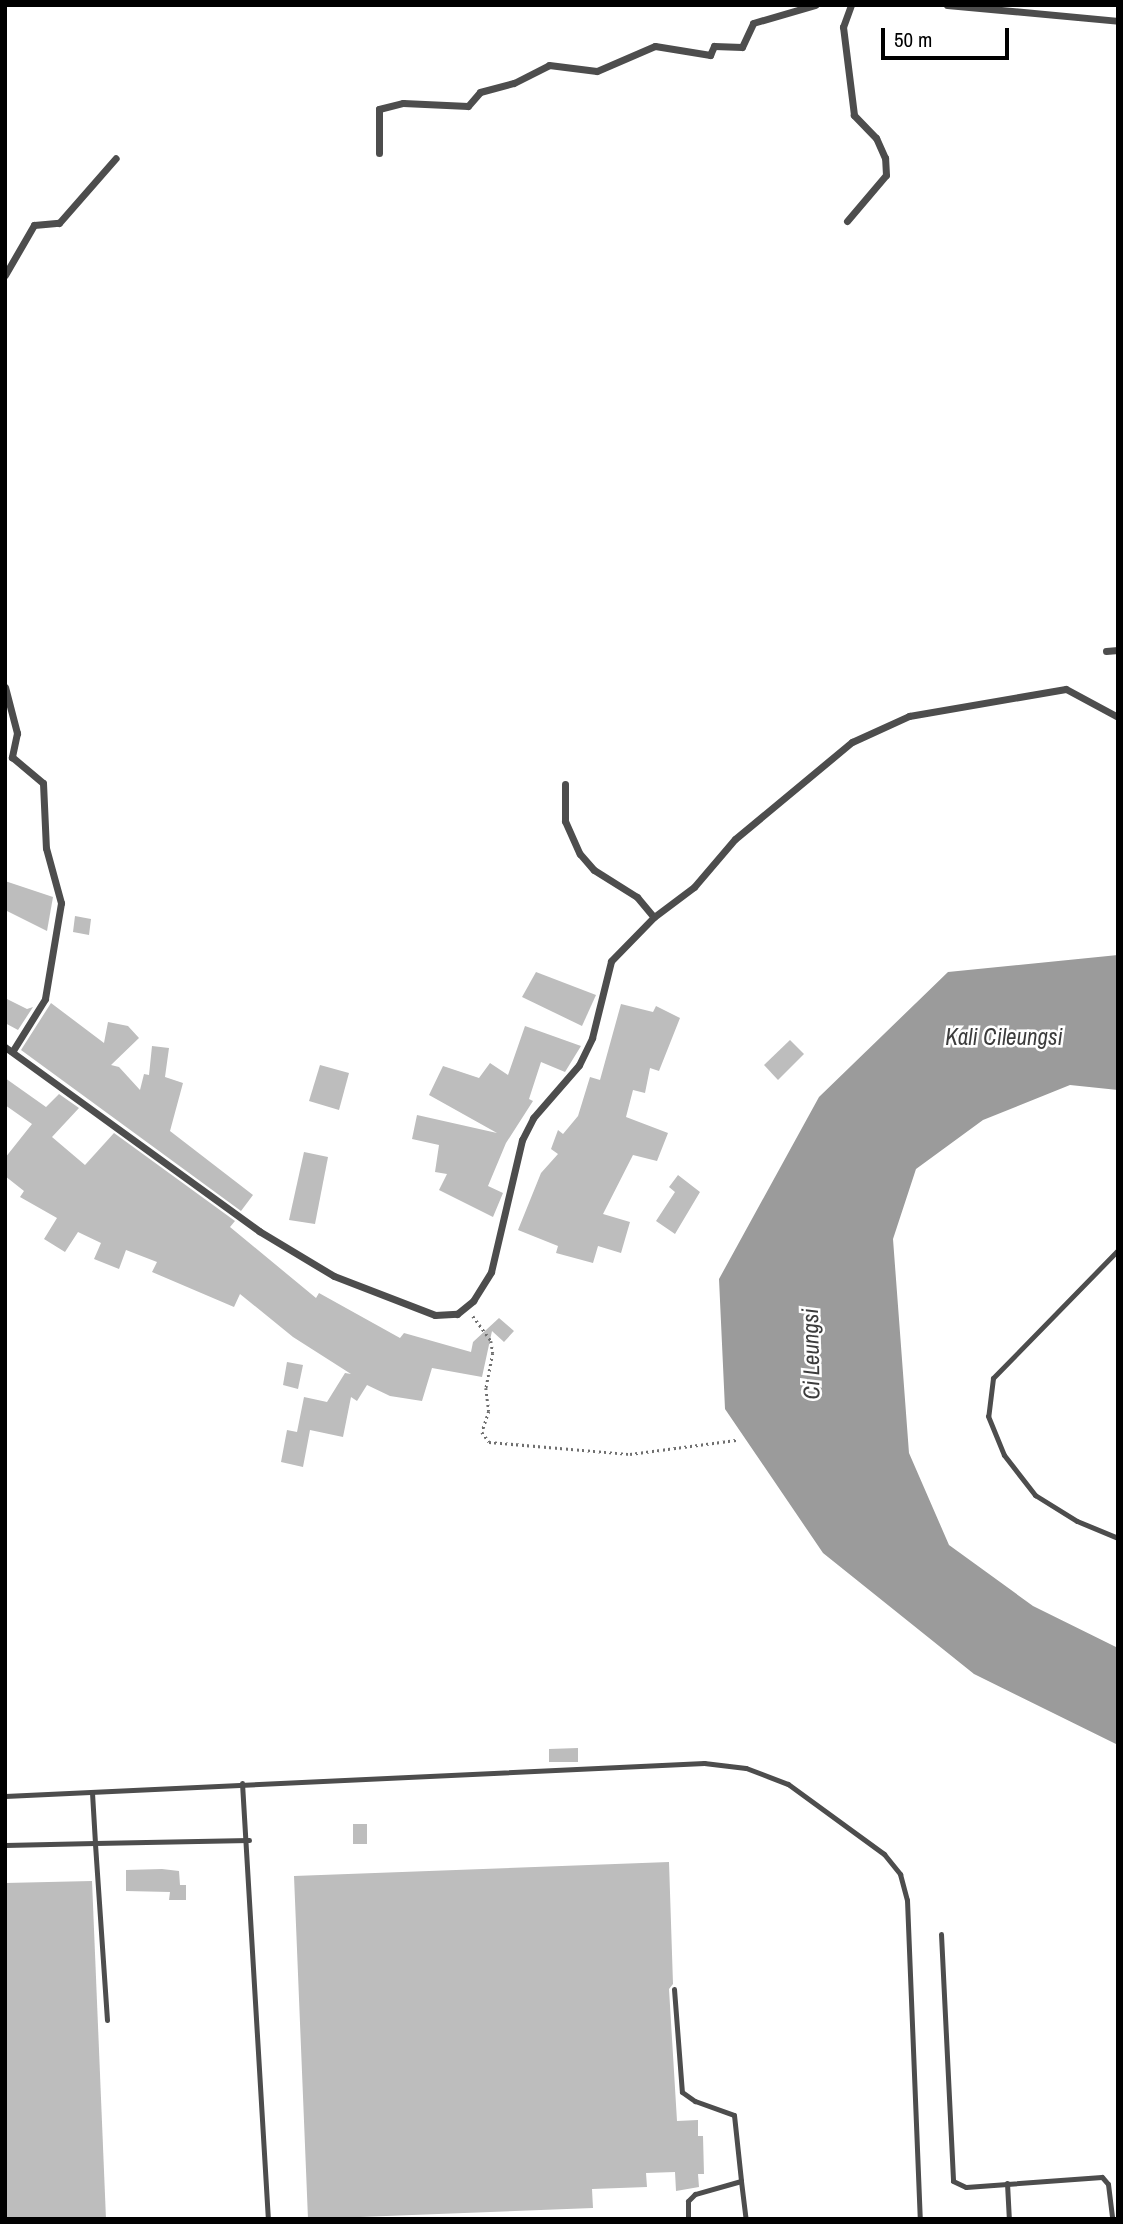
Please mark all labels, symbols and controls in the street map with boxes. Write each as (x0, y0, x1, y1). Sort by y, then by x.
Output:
scale bar (885, 14, 1013, 58)
text: 50 m (894, 25, 932, 54)
water label: Kali Cileungsi (945, 1023, 1063, 1051)
water label: Ci Leungsi (796, 1308, 826, 1400)

